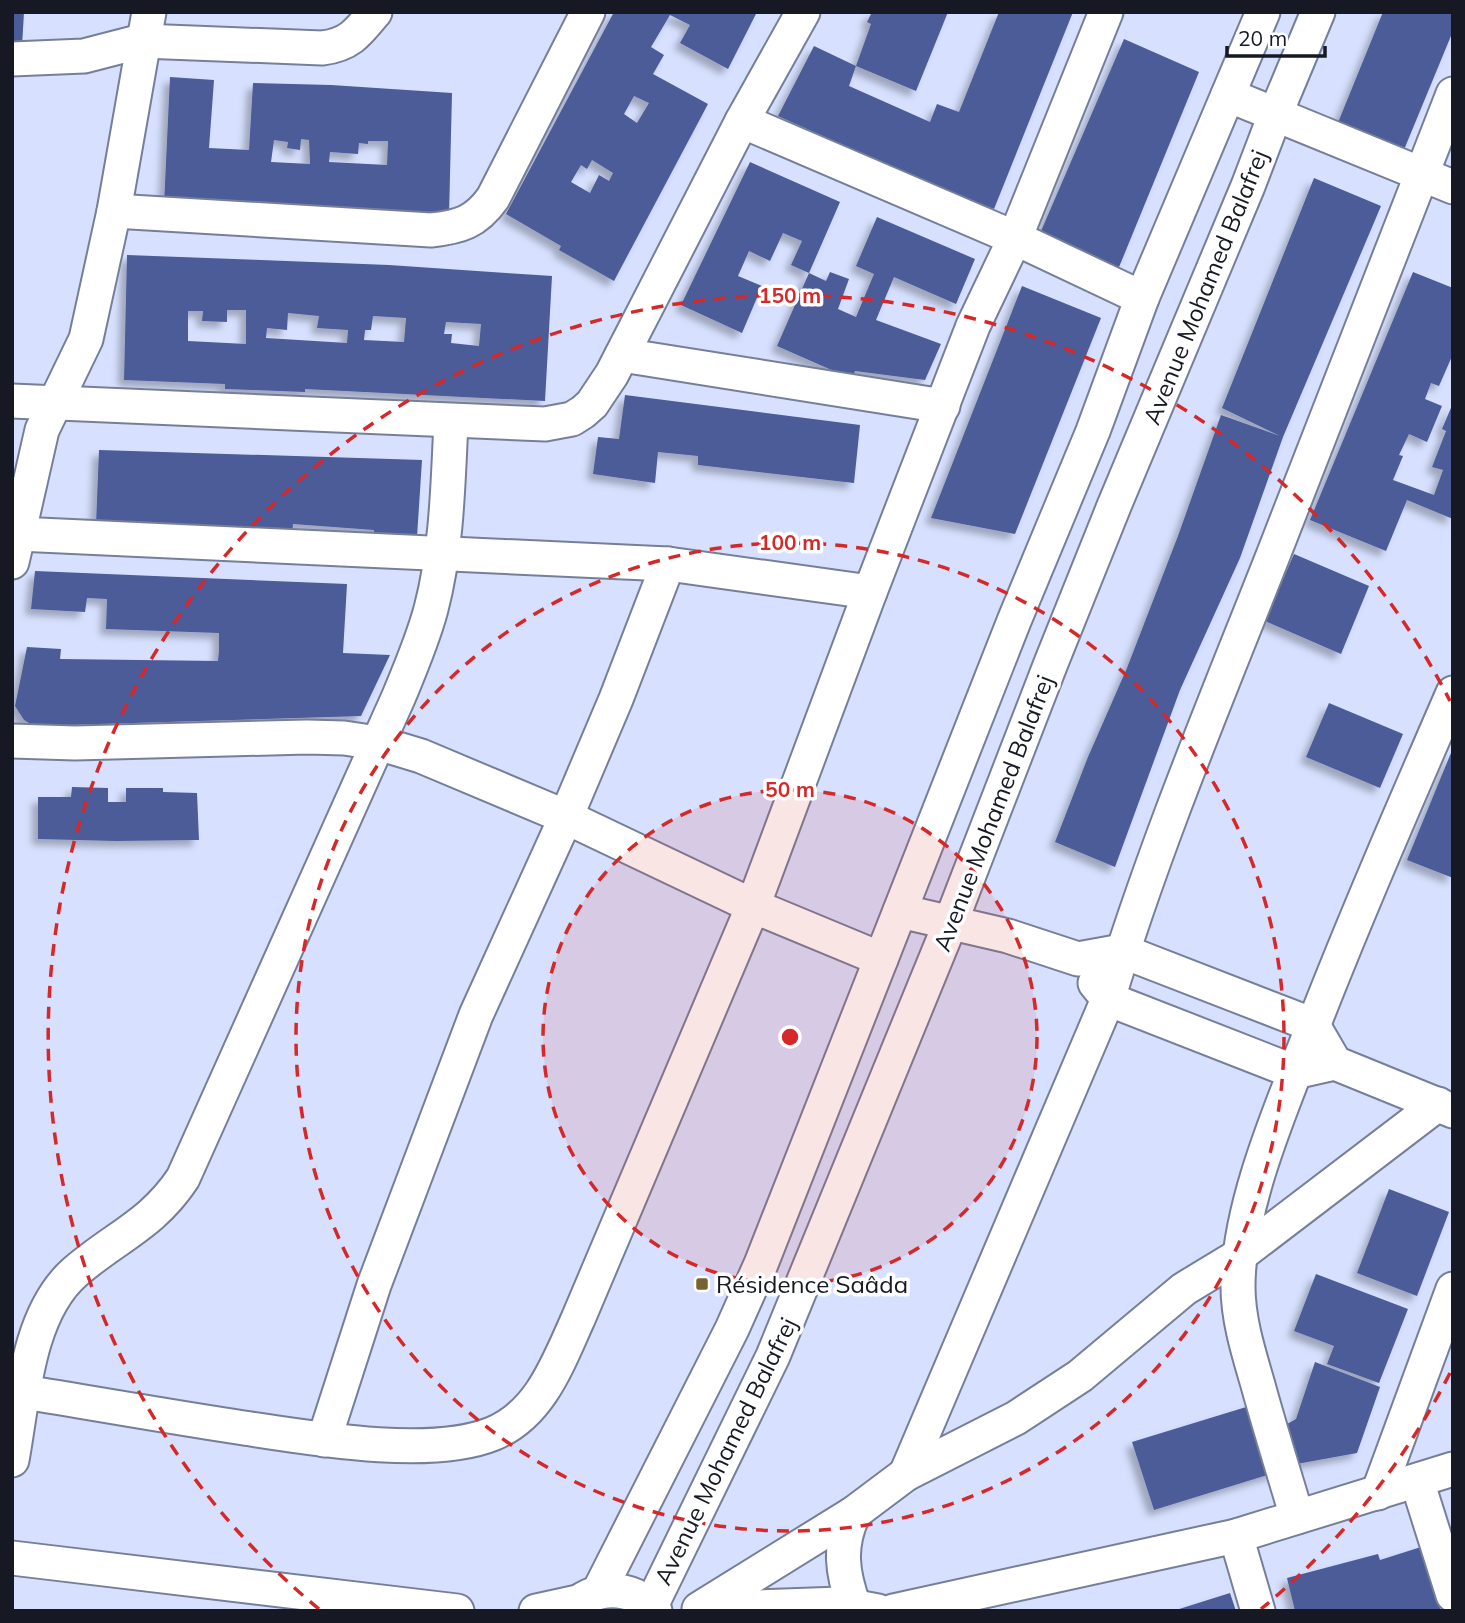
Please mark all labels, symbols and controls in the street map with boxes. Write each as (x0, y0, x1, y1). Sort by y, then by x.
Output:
scale bar (1227, 14, 1325, 58)
text: 20 m (1238, 25, 1287, 51)
street label: Avenue Mohamed Balafrej (1136, 145, 1274, 429)
text: 150 m (759, 282, 821, 308)
text: 100 m (759, 529, 821, 555)
street label: Avenue Mohamed Balafrej (926, 671, 1060, 955)
text: 50 m (765, 776, 815, 802)
centre of rings (778, 1025, 802, 1049)
place label: Résidence Saâda (716, 1269, 908, 1299)
marker: Résidence Saâda (694, 1276, 710, 1292)
street label: Avenue Mohamed Balafrej (647, 1312, 803, 1590)

